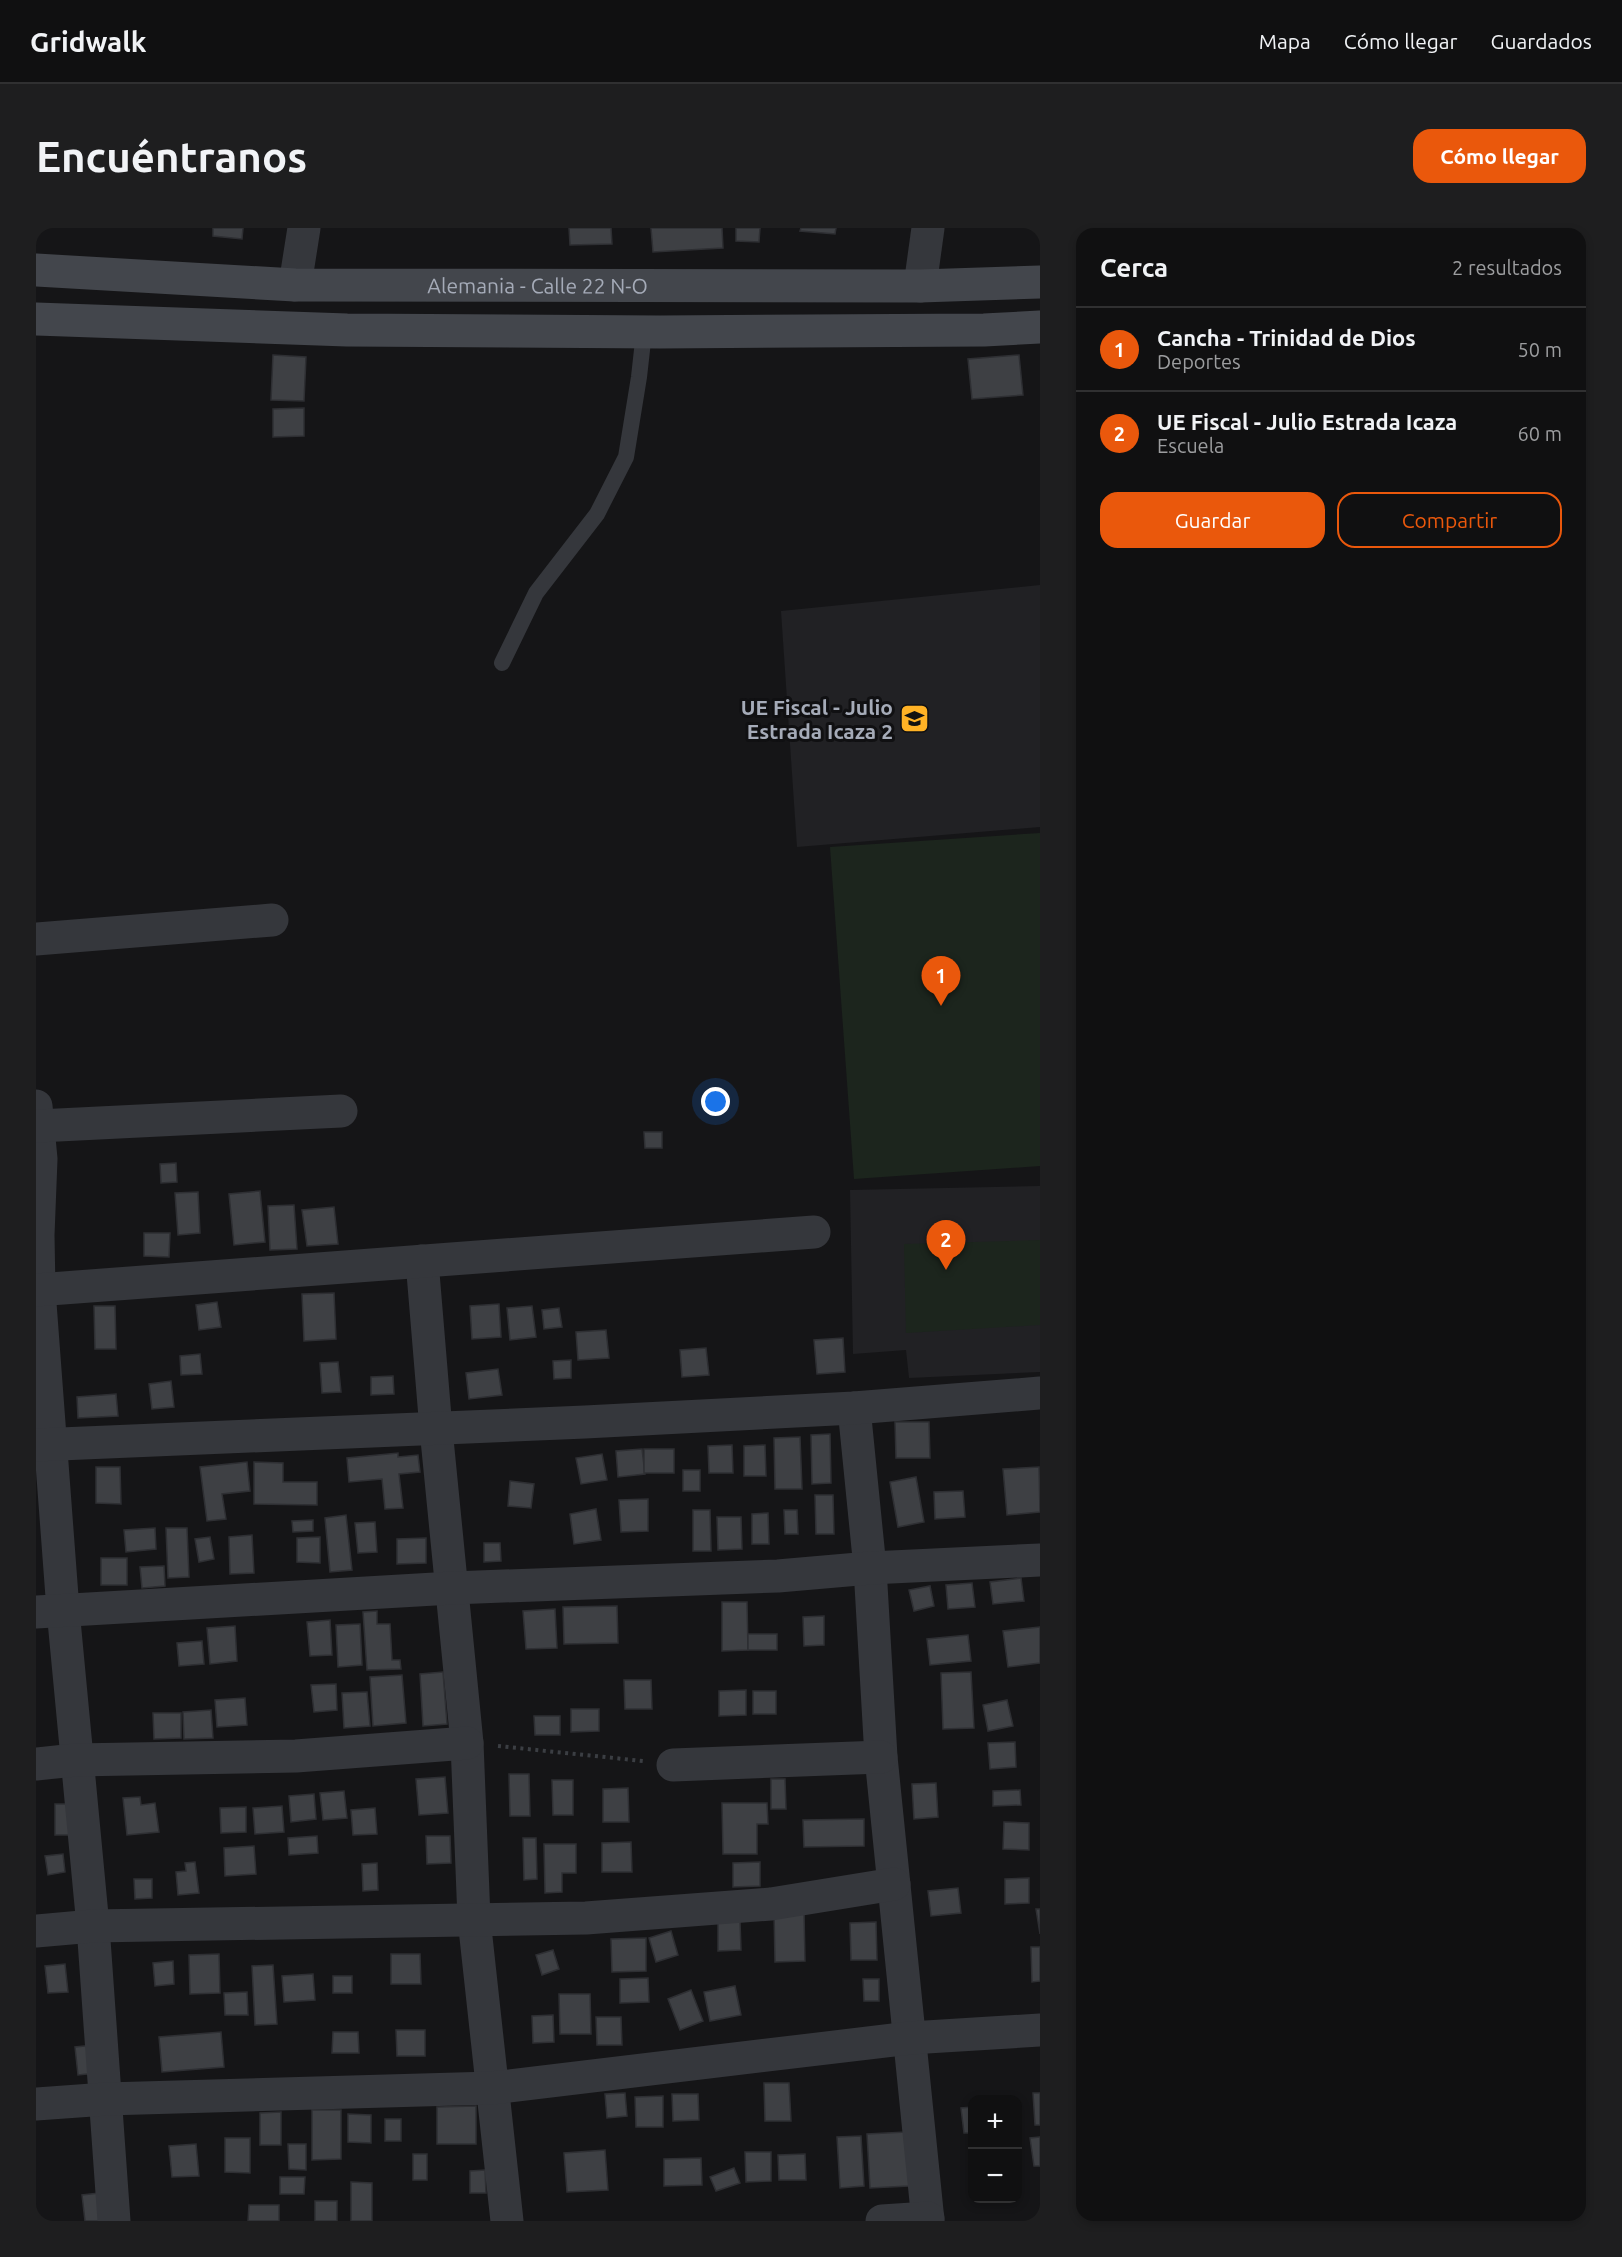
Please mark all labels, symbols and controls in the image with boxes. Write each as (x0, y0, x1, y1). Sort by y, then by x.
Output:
text: Gridwalk (30, 26, 147, 57)
text: Mapa (1259, 29, 1311, 53)
text: Cómo llegar (1344, 29, 1458, 53)
text: Guardados (1491, 29, 1592, 53)
button: Cómo llegar (1413, 129, 1586, 183)
text: Encuéntranos (36, 133, 307, 180)
text: Cerca (1100, 253, 1168, 282)
text: 2 resultados (1452, 256, 1562, 279)
street label: Alemania - Calle 22 N-O (427, 273, 648, 298)
text: Cancha - Trinidad de Dios (1157, 325, 1416, 350)
text: 1 (1114, 338, 1125, 361)
text: 50 m (1518, 338, 1562, 361)
text: Deportes (1157, 350, 1241, 373)
text: UE Fiscal - Julio Estrada Icaza (1157, 409, 1457, 434)
text: 2 (1114, 422, 1125, 445)
text: 60 m (1518, 422, 1562, 445)
text: Escuela (1157, 434, 1224, 457)
button: Guardar (1100, 492, 1325, 548)
button: Compartir (1337, 492, 1562, 548)
place label: UE Fiscal - Julio Estrada Icaza 2 (741, 695, 893, 743)
school or university icon: UE Fiscal - Julio Estrada Icaza 2 (898, 703, 930, 735)
pin: 1 (922, 956, 960, 1006)
your location (701, 1087, 730, 1116)
pin: 2 (926, 1220, 966, 1270)
map controls (968, 2095, 1022, 2203)
button: + (968, 2095, 1022, 2149)
button: − (968, 2149, 1022, 2203)

